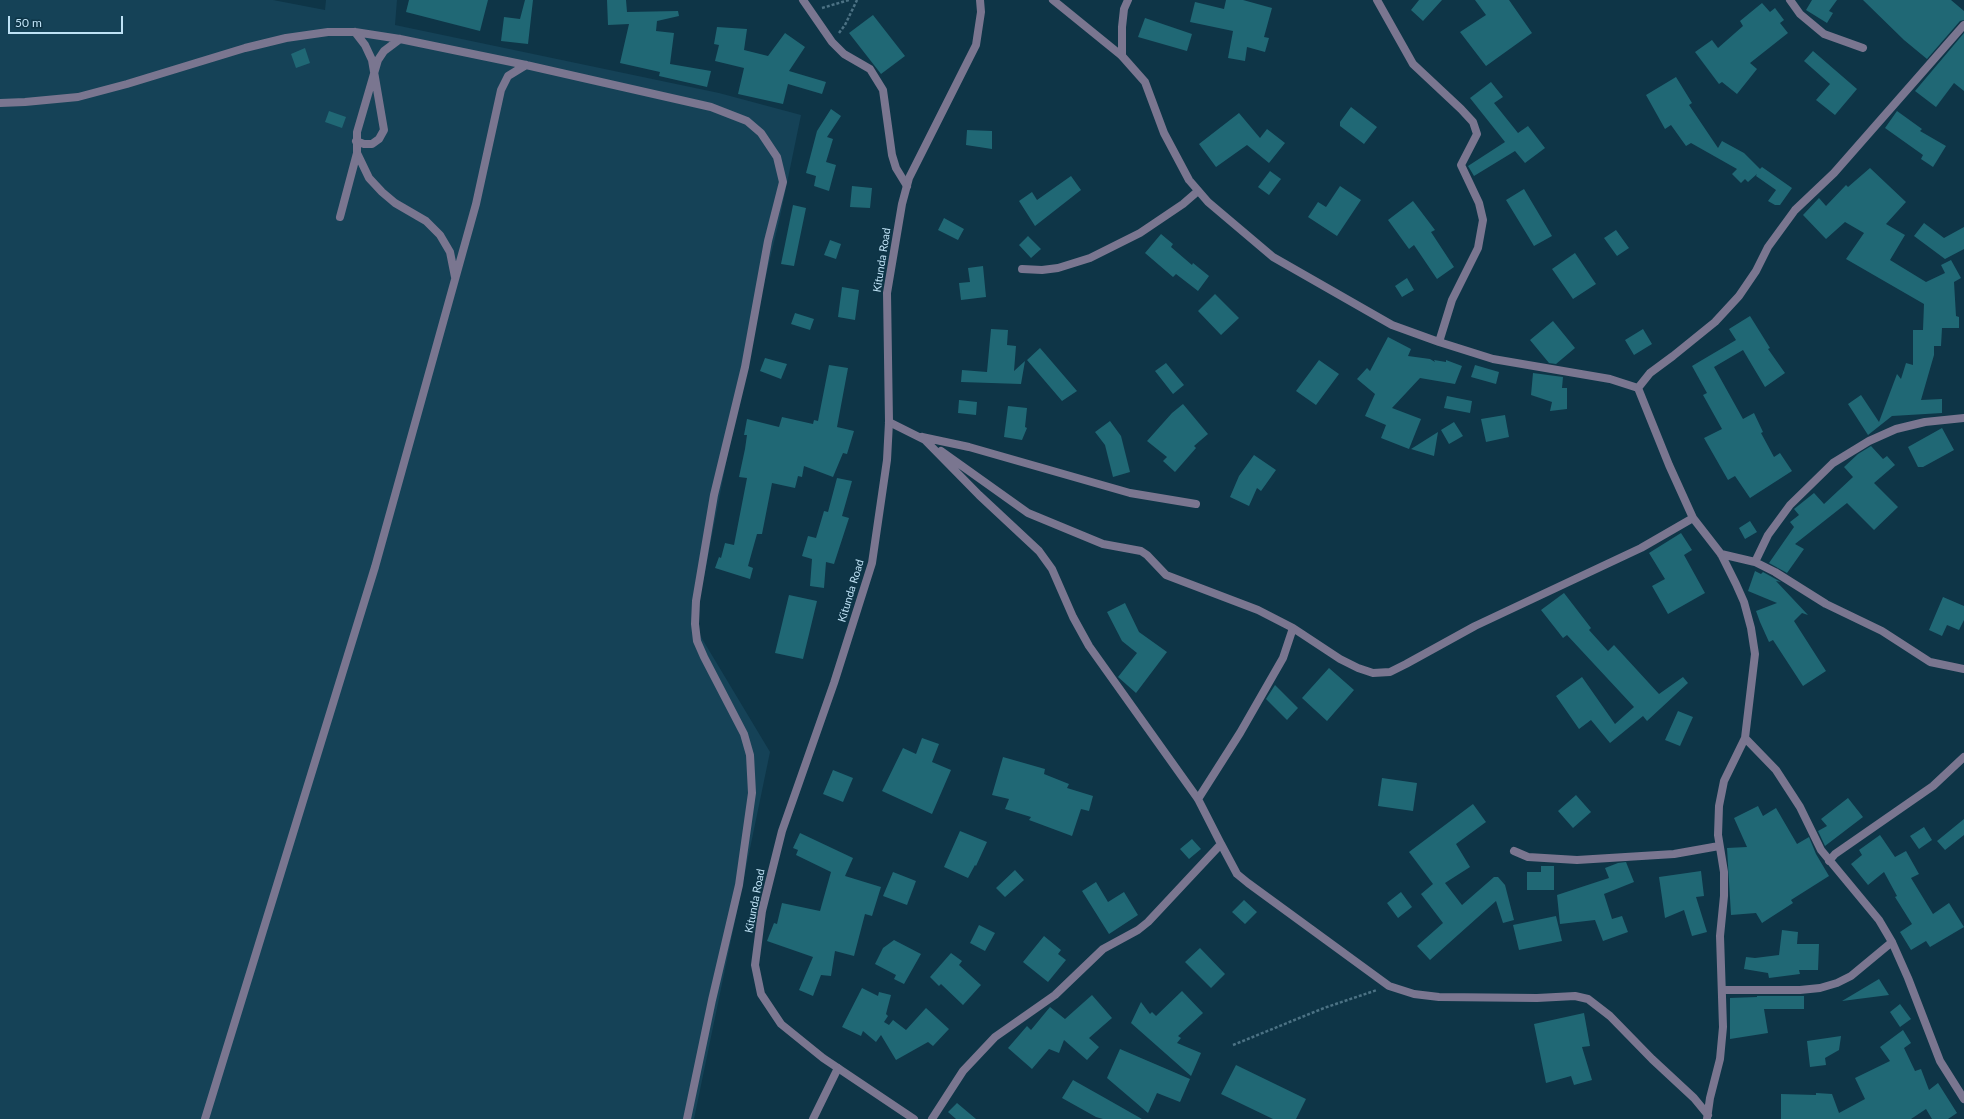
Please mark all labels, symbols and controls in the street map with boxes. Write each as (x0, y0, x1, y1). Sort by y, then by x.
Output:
scale bar (10, 8, 125, 34)
text: 50 m (15, 15, 42, 30)
street label: Kitunda Road (870, 227, 894, 293)
street label: Kitunda Road (835, 558, 867, 624)
street label: Kitunda Road (742, 868, 768, 934)

